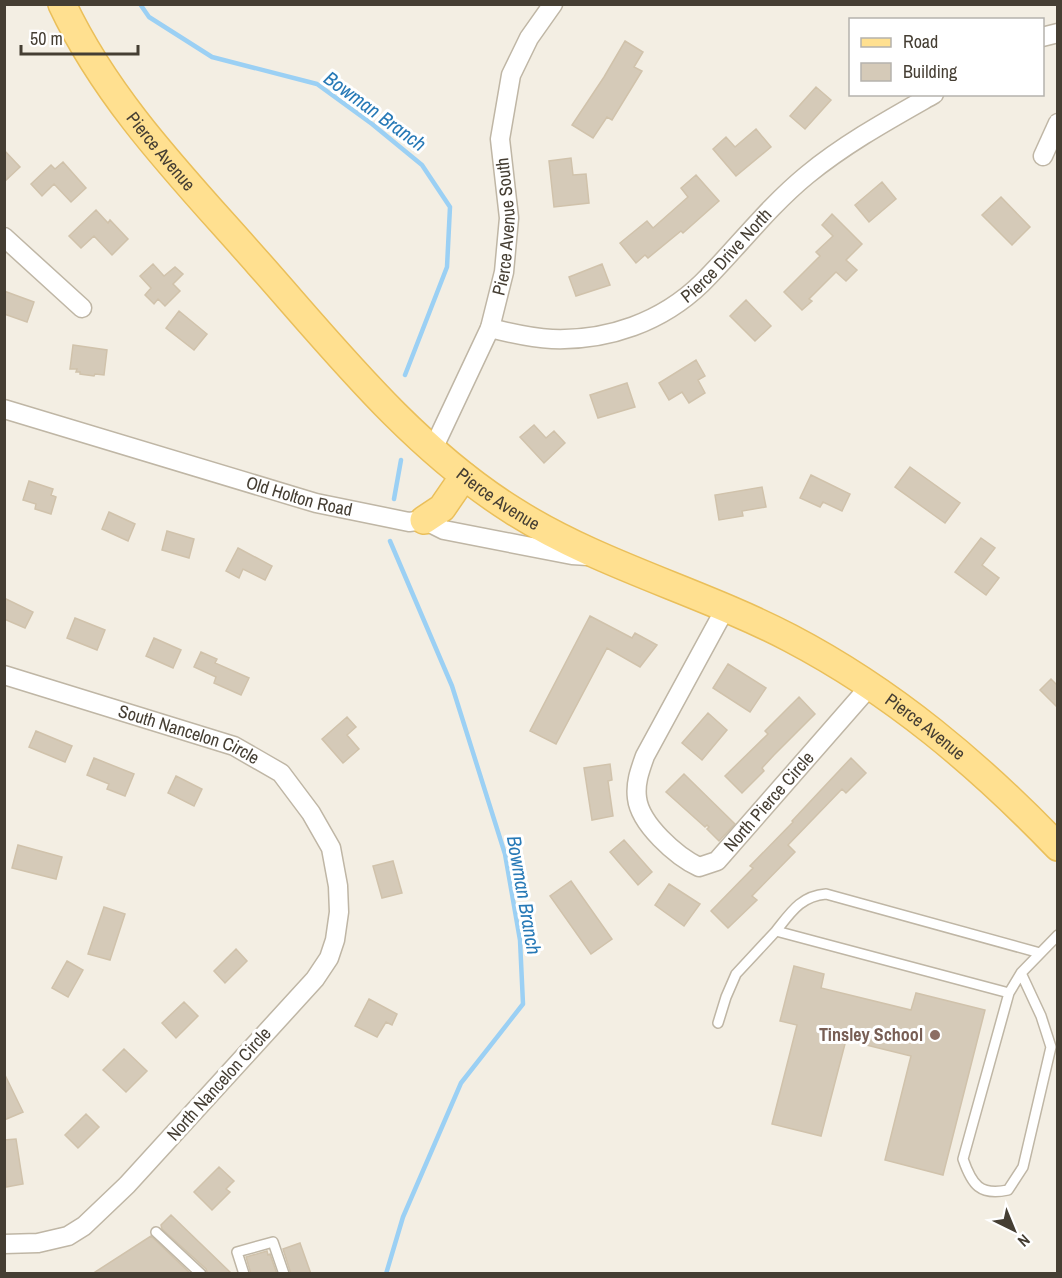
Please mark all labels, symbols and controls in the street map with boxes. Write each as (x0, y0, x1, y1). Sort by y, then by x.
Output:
scale bar (21, 18, 138, 56)
legend (849, 18, 1044, 96)
text: 50 m (30, 26, 63, 51)
text: Road (903, 29, 938, 54)
text: Building (903, 59, 958, 84)
water label: Bowman Branch (319, 64, 432, 157)
street label: Pierce Avenue (121, 106, 201, 196)
street label: Pierce Avenue South (486, 156, 521, 298)
street label: Pierce Drive North (675, 202, 777, 309)
street label: Pierce Avenue (451, 462, 544, 536)
street label: Old Holton Road (243, 470, 355, 522)
street label: Pierce Avenue (880, 687, 971, 766)
street label: South Nancelon Circle (115, 698, 264, 770)
street label: North Pierce Circle (718, 746, 819, 857)
water label: Bowman Branch (501, 833, 548, 957)
street label: North Nancelon Circle (161, 1021, 276, 1146)
place label: Tinsley School (819, 1022, 923, 1047)
marker: Tinsley School (928, 1028, 942, 1042)
north arrow (984, 1200, 1044, 1260)
text: N (1013, 1230, 1035, 1252)

